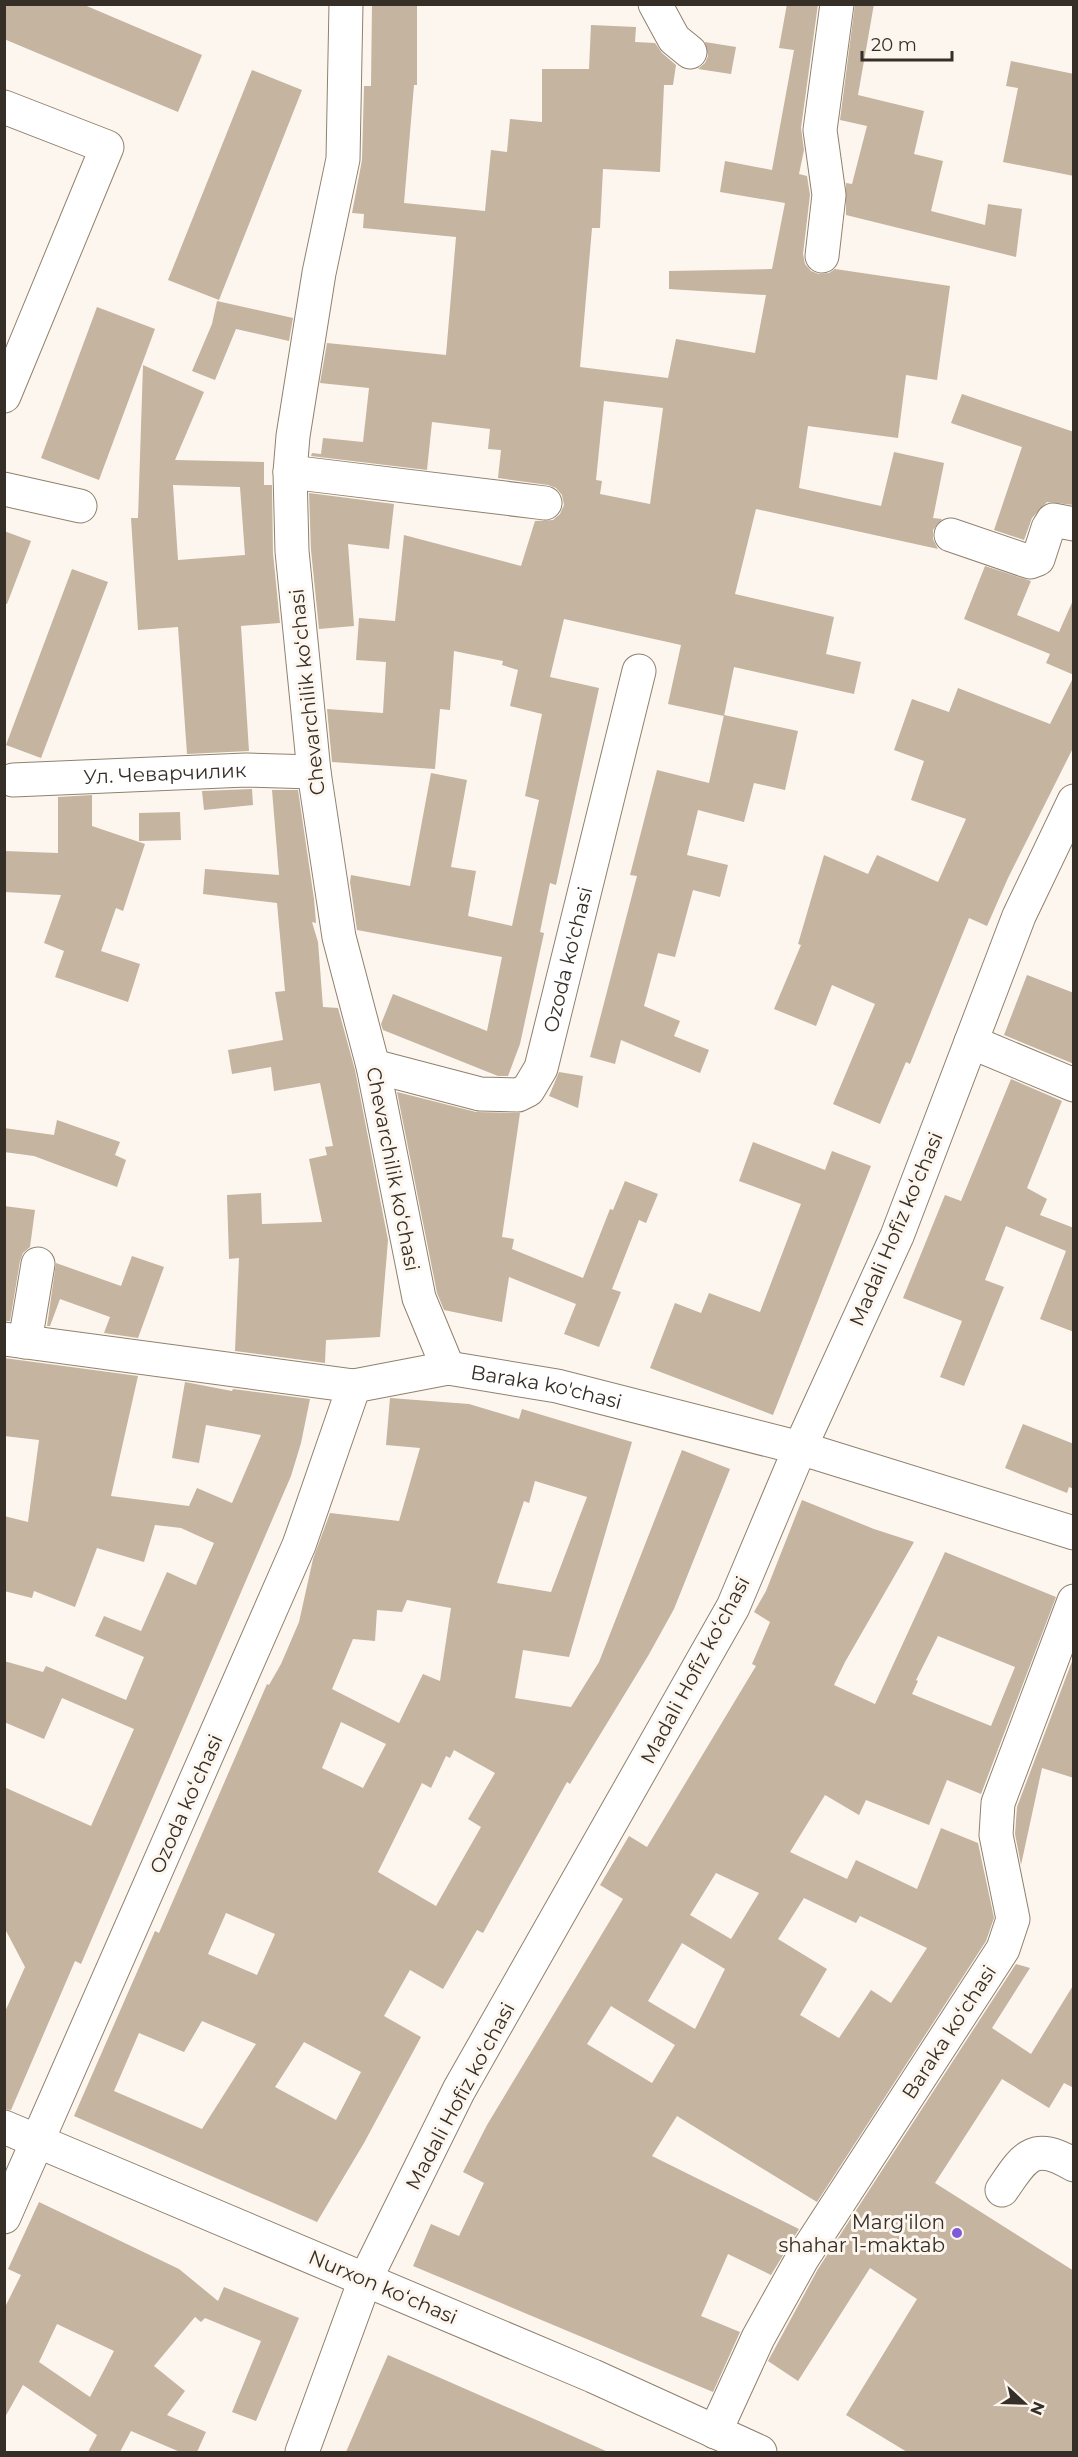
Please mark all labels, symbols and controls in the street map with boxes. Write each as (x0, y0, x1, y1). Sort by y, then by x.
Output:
scale bar (862, 24, 952, 62)
text: 20 m (871, 34, 917, 56)
street label: Chevarchilik koʻchasi (284, 588, 330, 796)
street label: Ул. Чеварчилик (83, 758, 247, 789)
street label: Ozoda ko'chasi (538, 884, 597, 1035)
street label: Chevarchilik koʻchasi (361, 1065, 425, 1273)
street label: Madali Hofiz koʻchasi (844, 1128, 948, 1330)
street label: Baraka ko'chasi (469, 1360, 625, 1414)
street label: Madali Hofiz koʻchasi (635, 1572, 755, 1768)
street label: Ozoda koʻchasi (145, 1731, 227, 1877)
street label: Baraka koʻchasi (897, 1961, 1001, 2103)
street label: Madali Hofiz koʻchasi (400, 1998, 520, 2194)
place label: Marg'ilon shahar 1-maktab (778, 2210, 945, 2257)
marker: Marg'ilon shahar 1-maktab (950, 2226, 964, 2240)
street label: Nurxon koʻchasi (305, 2245, 461, 2329)
north arrow (994, 2373, 1054, 2433)
text: N (1026, 2399, 1049, 2418)

